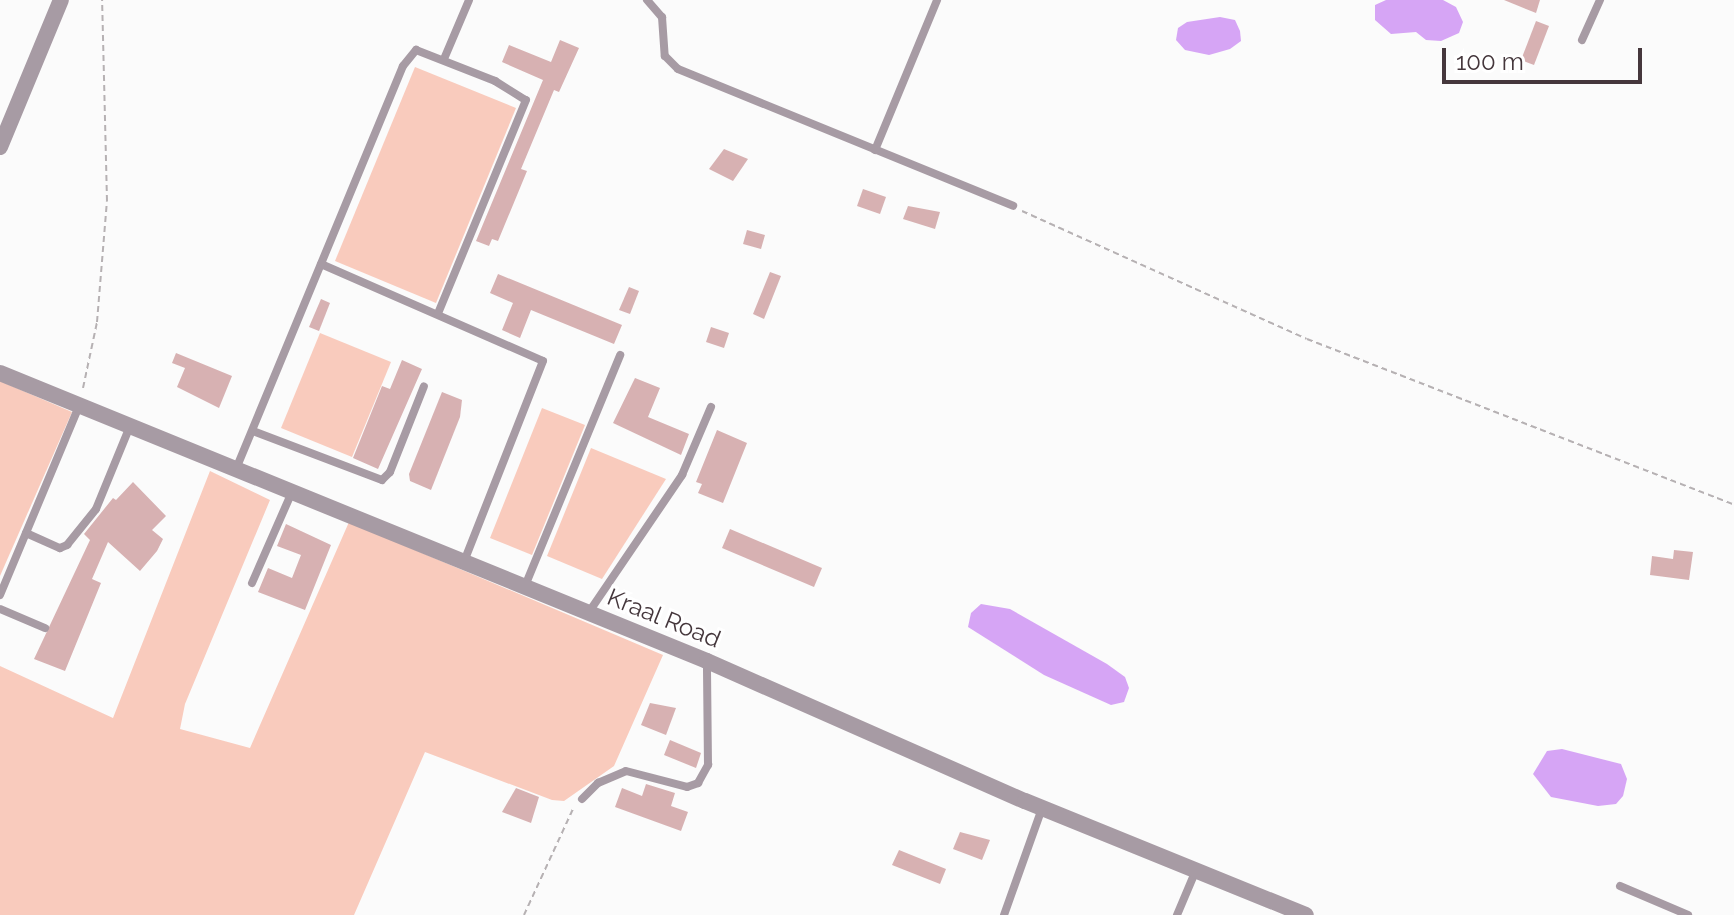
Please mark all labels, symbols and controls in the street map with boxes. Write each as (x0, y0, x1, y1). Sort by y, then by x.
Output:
scale bar (1446, 32, 1646, 82)
text: 100 m (1456, 47, 1524, 76)
street label: Kraal Road (603, 582, 725, 654)

